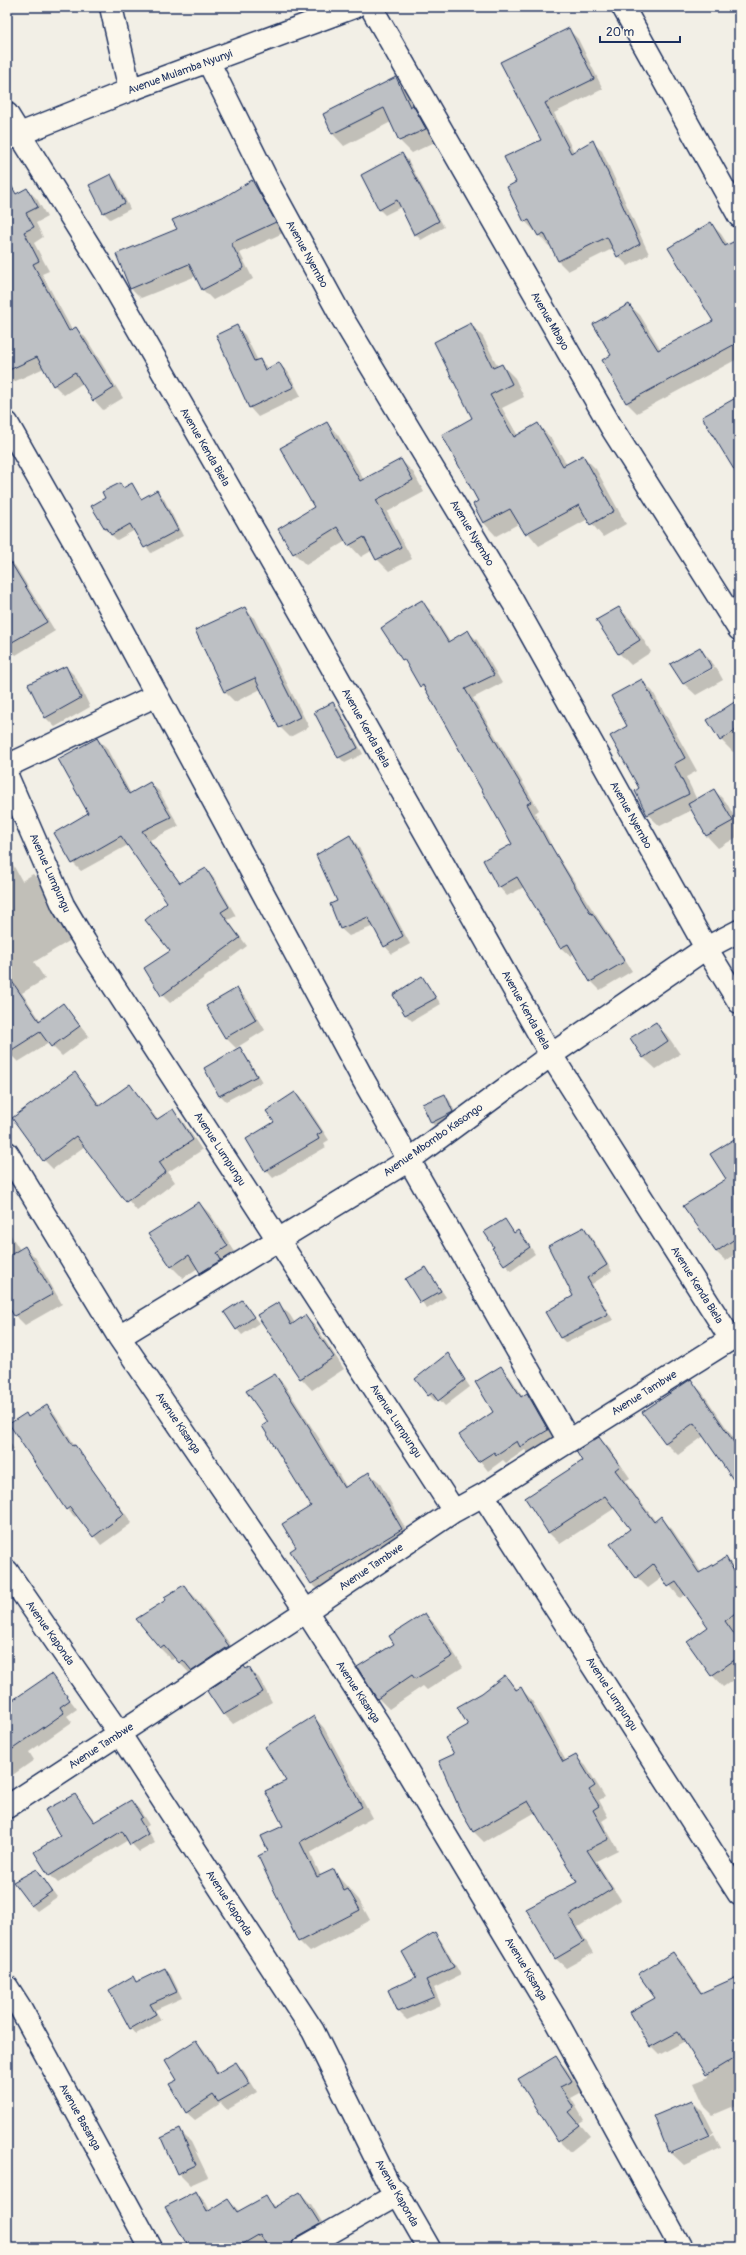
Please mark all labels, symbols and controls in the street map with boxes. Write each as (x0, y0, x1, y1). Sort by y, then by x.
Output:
scale bar (600, 18, 680, 44)
text: 20 m (606, 25, 635, 40)
street label: Avenue Mulamba Nyunyi (126, 47, 234, 97)
street label: Avenue Nyembo (283, 218, 331, 290)
street label: Avenue Mbayo (528, 289, 572, 353)
street label: Avenue Kenda Biela (177, 405, 233, 489)
street label: Avenue Nyembo (447, 498, 497, 568)
street label: Avenue Kenda Biela (339, 686, 393, 770)
street label: Avenue Nyembo (607, 779, 655, 851)
street label: Avenue Lumpungu (27, 831, 73, 915)
street label: Avenue Kenda Biela (499, 968, 553, 1052)
street label: Avenue Mbombo Kasongo (381, 1101, 485, 1179)
street label: Avenue Lumpungu (191, 1110, 249, 1188)
street label: Avenue Kenda Biela (668, 1244, 726, 1326)
street label: Avenue Tambwe (609, 1367, 680, 1418)
street label: Avenue Lumpungu (367, 1382, 425, 1460)
street label: Avenue Kisanga (153, 1390, 203, 1456)
street label: Avenue Tambwe (336, 1540, 406, 1593)
street label: Avenue Kaponda (23, 1598, 77, 1668)
street label: Avenue Lumpungu (583, 1655, 641, 1733)
street label: Avenue Kisanga (333, 1659, 383, 1725)
street label: Avenue Tambwe (66, 1720, 136, 1772)
street label: Avenue Kaponda (203, 1868, 255, 1938)
street label: Avenue Kisanga (502, 1935, 550, 2003)
street label: Avenue Basanga (56, 2081, 104, 2153)
street label: Avenue Kaponda (372, 2157, 422, 2229)

